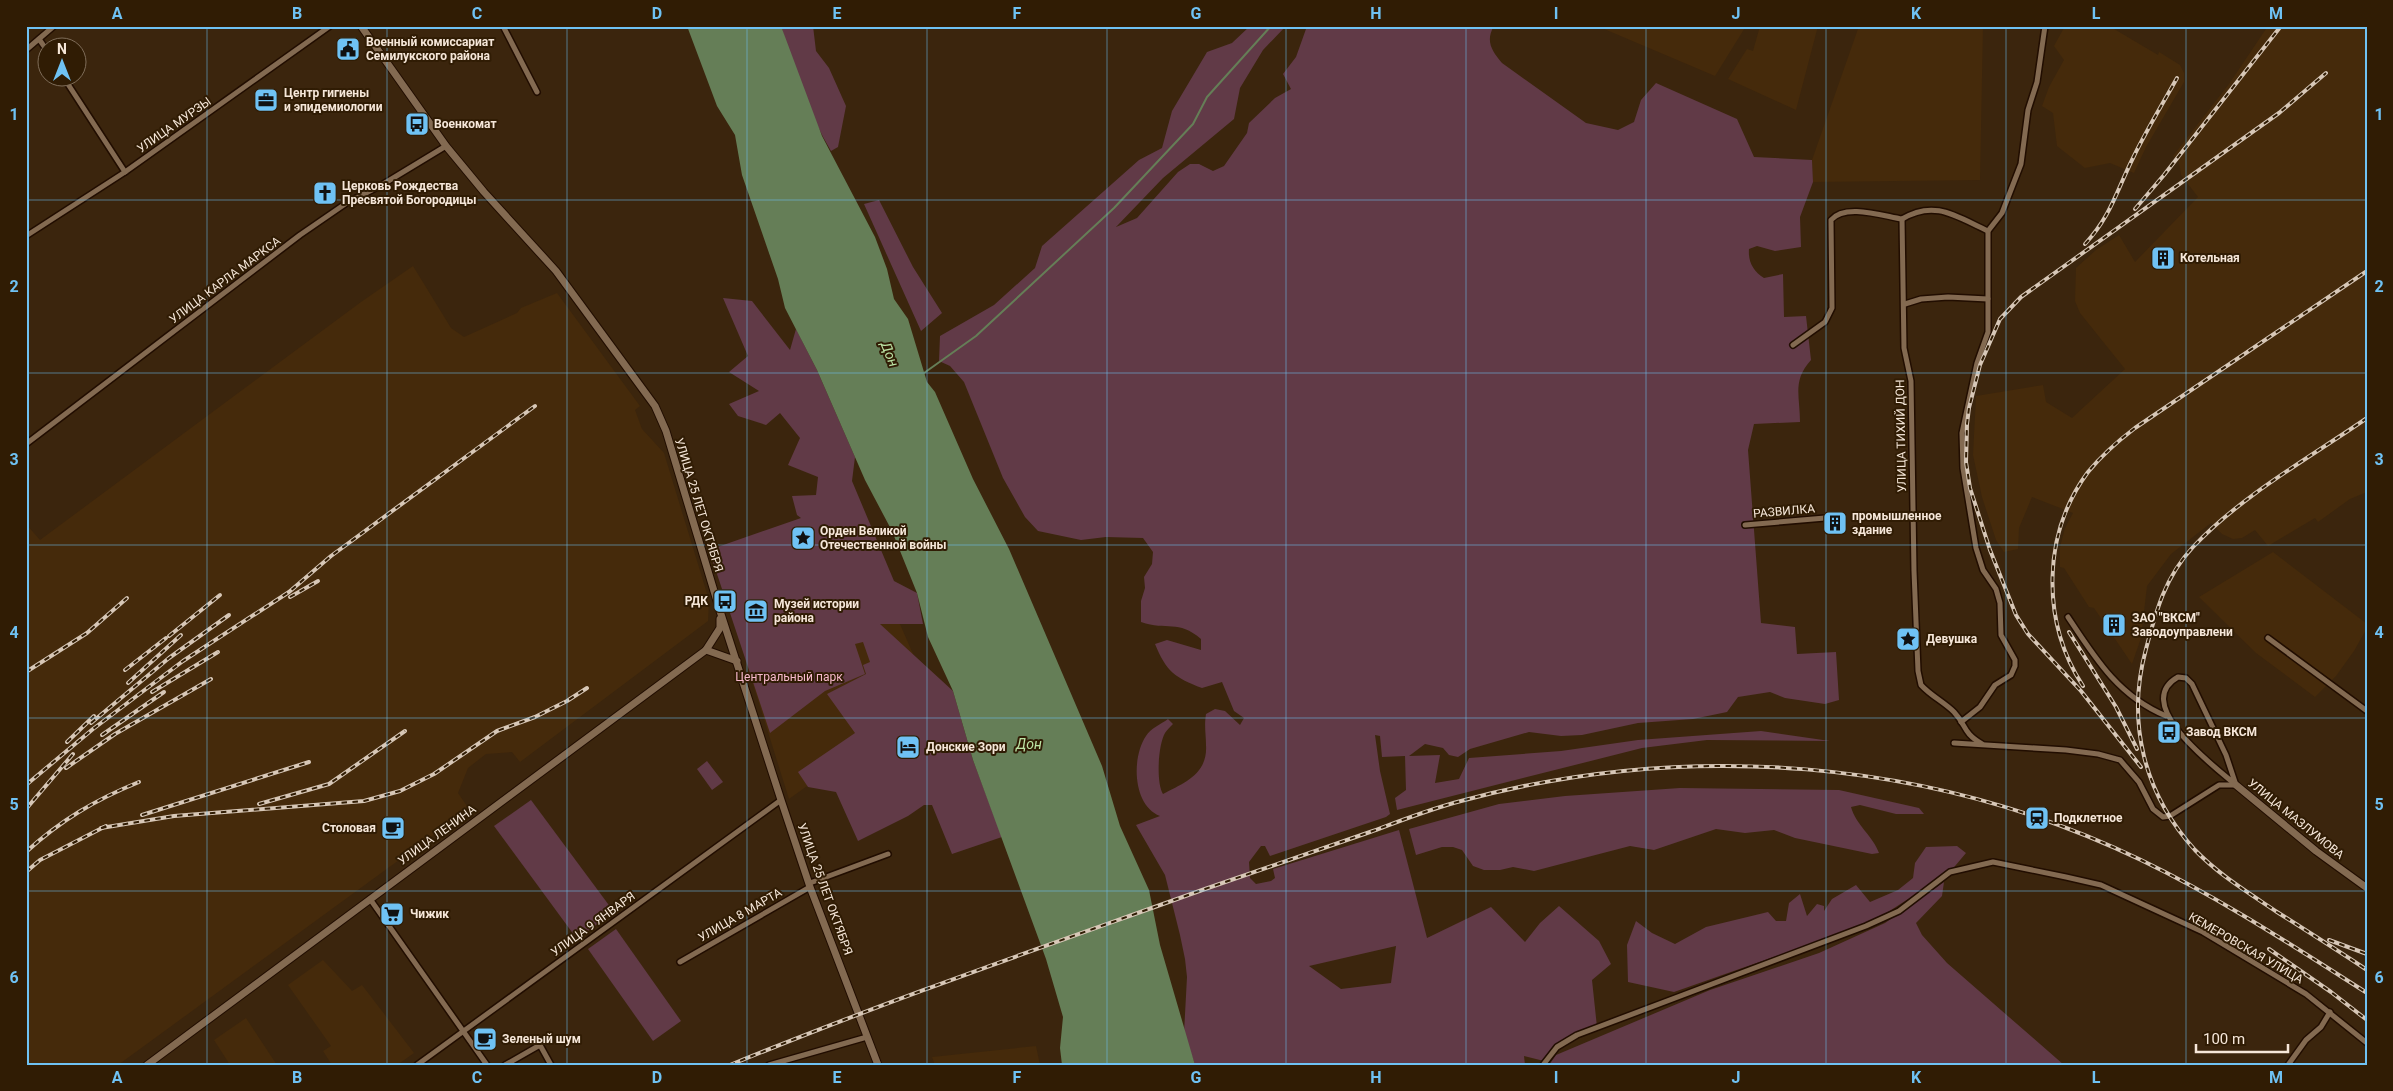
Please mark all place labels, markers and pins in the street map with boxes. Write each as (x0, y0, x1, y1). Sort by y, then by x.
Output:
place label: Военный комиссариат Семилукского района (366, 35, 494, 63)
public building icon: Военный комиссариат Семилукского района (335, 36, 361, 62)
place label: Центр гигиены и эпидемиологии (284, 86, 383, 114)
office icon: Центр гигиены и эпидемиологии (253, 87, 279, 113)
bus stop icon: Военкомат (404, 111, 430, 137)
place label: Военкомат (434, 117, 497, 131)
place label: Церковь Рождества Пресвятой Богородицы (342, 179, 477, 207)
church icon: Церковь Рождества Пресвятой Богородицы (312, 180, 338, 206)
building icon: Котельная (2150, 245, 2176, 271)
place label: Котельная (2180, 251, 2240, 265)
place label: промышленное здание (1852, 509, 1942, 537)
building icon: промышленное здание (1822, 510, 1848, 536)
place label: Орден Великой Отечественной войны (820, 524, 947, 552)
place icon: Орден Великой Отечественной войны (790, 525, 816, 551)
bus stop icon: РДК (712, 588, 738, 614)
place label: РДК (685, 594, 708, 608)
place label: Музей истории района (774, 597, 859, 625)
museum icon: Музей истории района (743, 598, 769, 624)
place label: ЗАО "ВКСМ" Заводоуправлени (2132, 611, 2233, 639)
building icon: ЗАО "ВКСМ" Заводоуправлени (2101, 612, 2127, 638)
place icon: Девушка (1895, 626, 1921, 652)
place label: Девушка (1926, 632, 1978, 646)
bus stop icon: Завод ВКСМ (2156, 719, 2182, 745)
place label: Завод ВКСМ (2186, 725, 2257, 739)
hotel icon: Донские Зори (895, 734, 921, 760)
place label: Донские Зори (926, 740, 1006, 754)
station icon: Подклетное (2024, 805, 2050, 831)
place label: Подклетное (2054, 811, 2123, 825)
cafe icon: Столовая (380, 815, 406, 841)
place label: Столовая (322, 821, 376, 835)
supermarket icon: Чижик (379, 901, 405, 927)
place label: Чижик (410, 907, 449, 921)
cafe icon: Зеленый шум (472, 1026, 498, 1052)
place label: Зеленый шум (502, 1032, 581, 1046)

